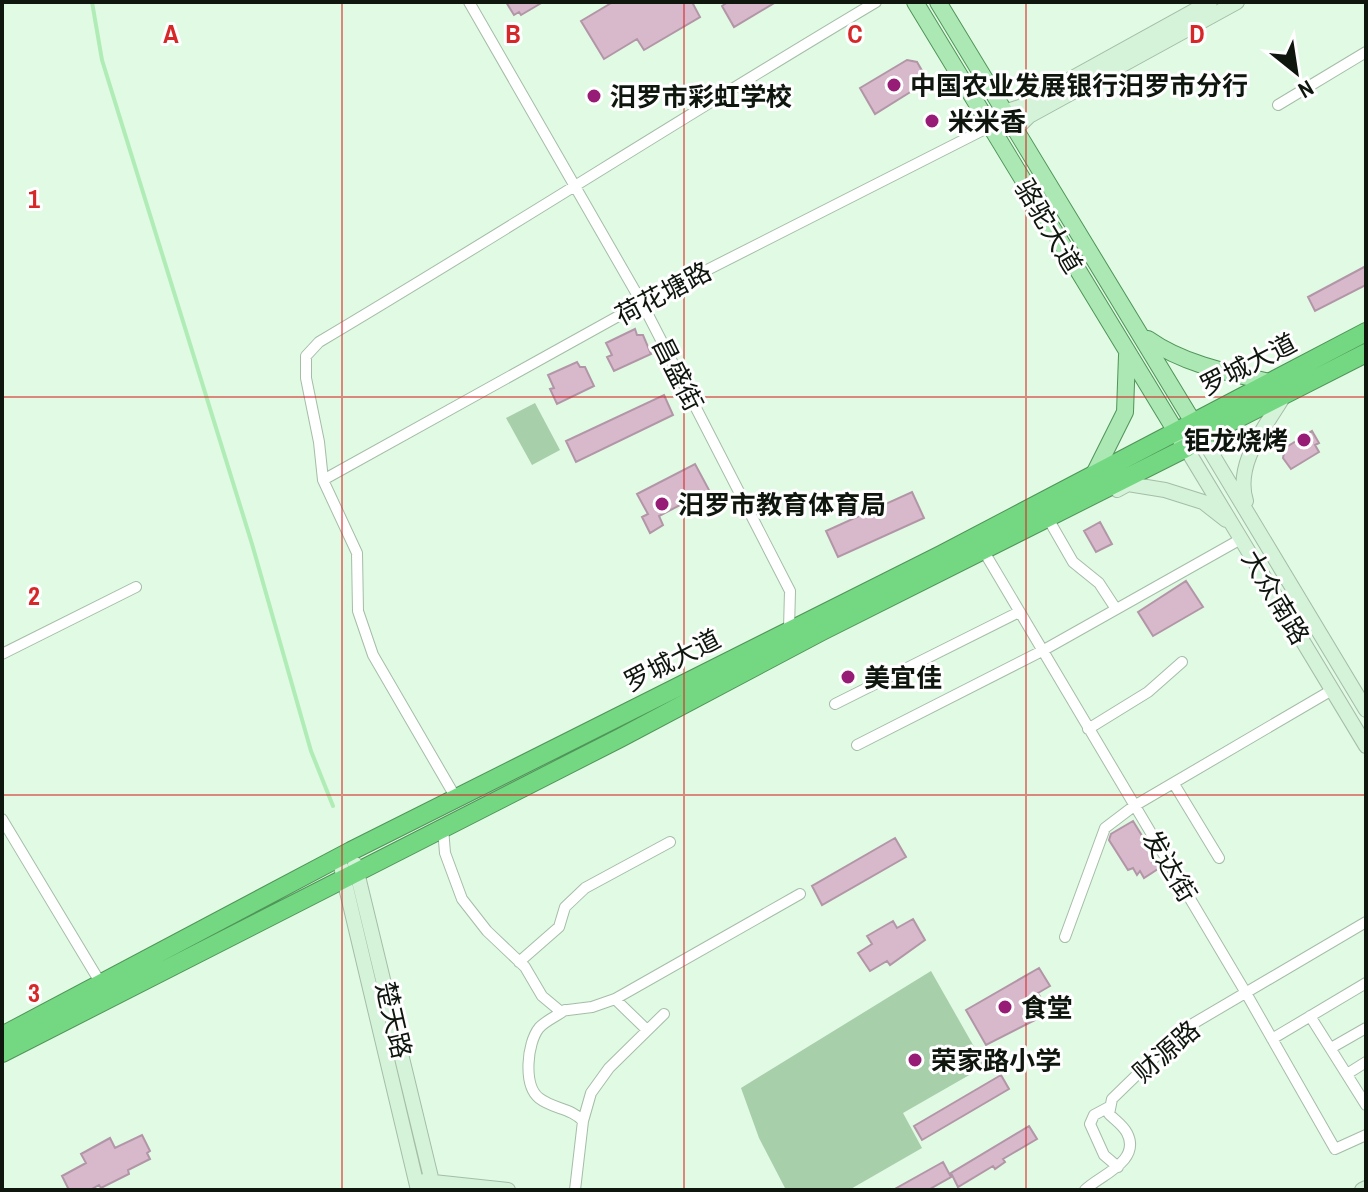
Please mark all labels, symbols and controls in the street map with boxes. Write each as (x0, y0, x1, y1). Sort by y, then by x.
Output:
text: A (163, 16, 179, 51)
text: B (505, 16, 521, 51)
text: C (847, 16, 863, 51)
text: D (1189, 16, 1205, 51)
north arrow (1256, 32, 1336, 112)
place label: 中国农业发展银行汨罗市分行 (910, 68, 1248, 103)
text: N (1293, 73, 1319, 106)
marker: 中国农业发展银行汨罗市分行 (885, 76, 903, 94)
place label: 汨罗市彩虹学校 (610, 79, 792, 114)
marker: 汨罗市彩虹学校 (585, 87, 603, 105)
place label: 米米香 (948, 104, 1026, 139)
marker: 米米香 (923, 112, 941, 130)
street label: 骆驼大道 (1007, 172, 1091, 280)
text: 1 (28, 181, 40, 216)
street label: 荷花塘路 (609, 253, 717, 333)
street label: 罗城大道 (1194, 325, 1302, 403)
street label: 昌盛街 (645, 331, 711, 417)
place label: 钜龙烧烤 (1184, 423, 1288, 458)
marker: 钜龙烧烤 (1295, 431, 1313, 449)
place label: 汨罗市教育体育局 (678, 487, 886, 522)
marker: 汨罗市教育体育局 (653, 495, 671, 513)
street label: 大众南路 (1234, 543, 1318, 651)
text: 2 (28, 578, 40, 613)
street label: 罗城大道 (618, 621, 726, 699)
place label: 美宜佳 (864, 660, 942, 695)
marker: 美宜佳 (839, 668, 857, 686)
street label: 发达街 (1135, 824, 1205, 908)
text: 3 (28, 975, 40, 1010)
street label: 楚天路 (368, 978, 420, 1062)
place label: 食堂 (1021, 990, 1073, 1025)
marker: 食堂 (996, 998, 1014, 1016)
street label: 财源路 (1125, 1012, 1207, 1090)
place label: 荣家路小学 (931, 1043, 1061, 1078)
marker: 荣家路小学 (906, 1051, 924, 1069)

